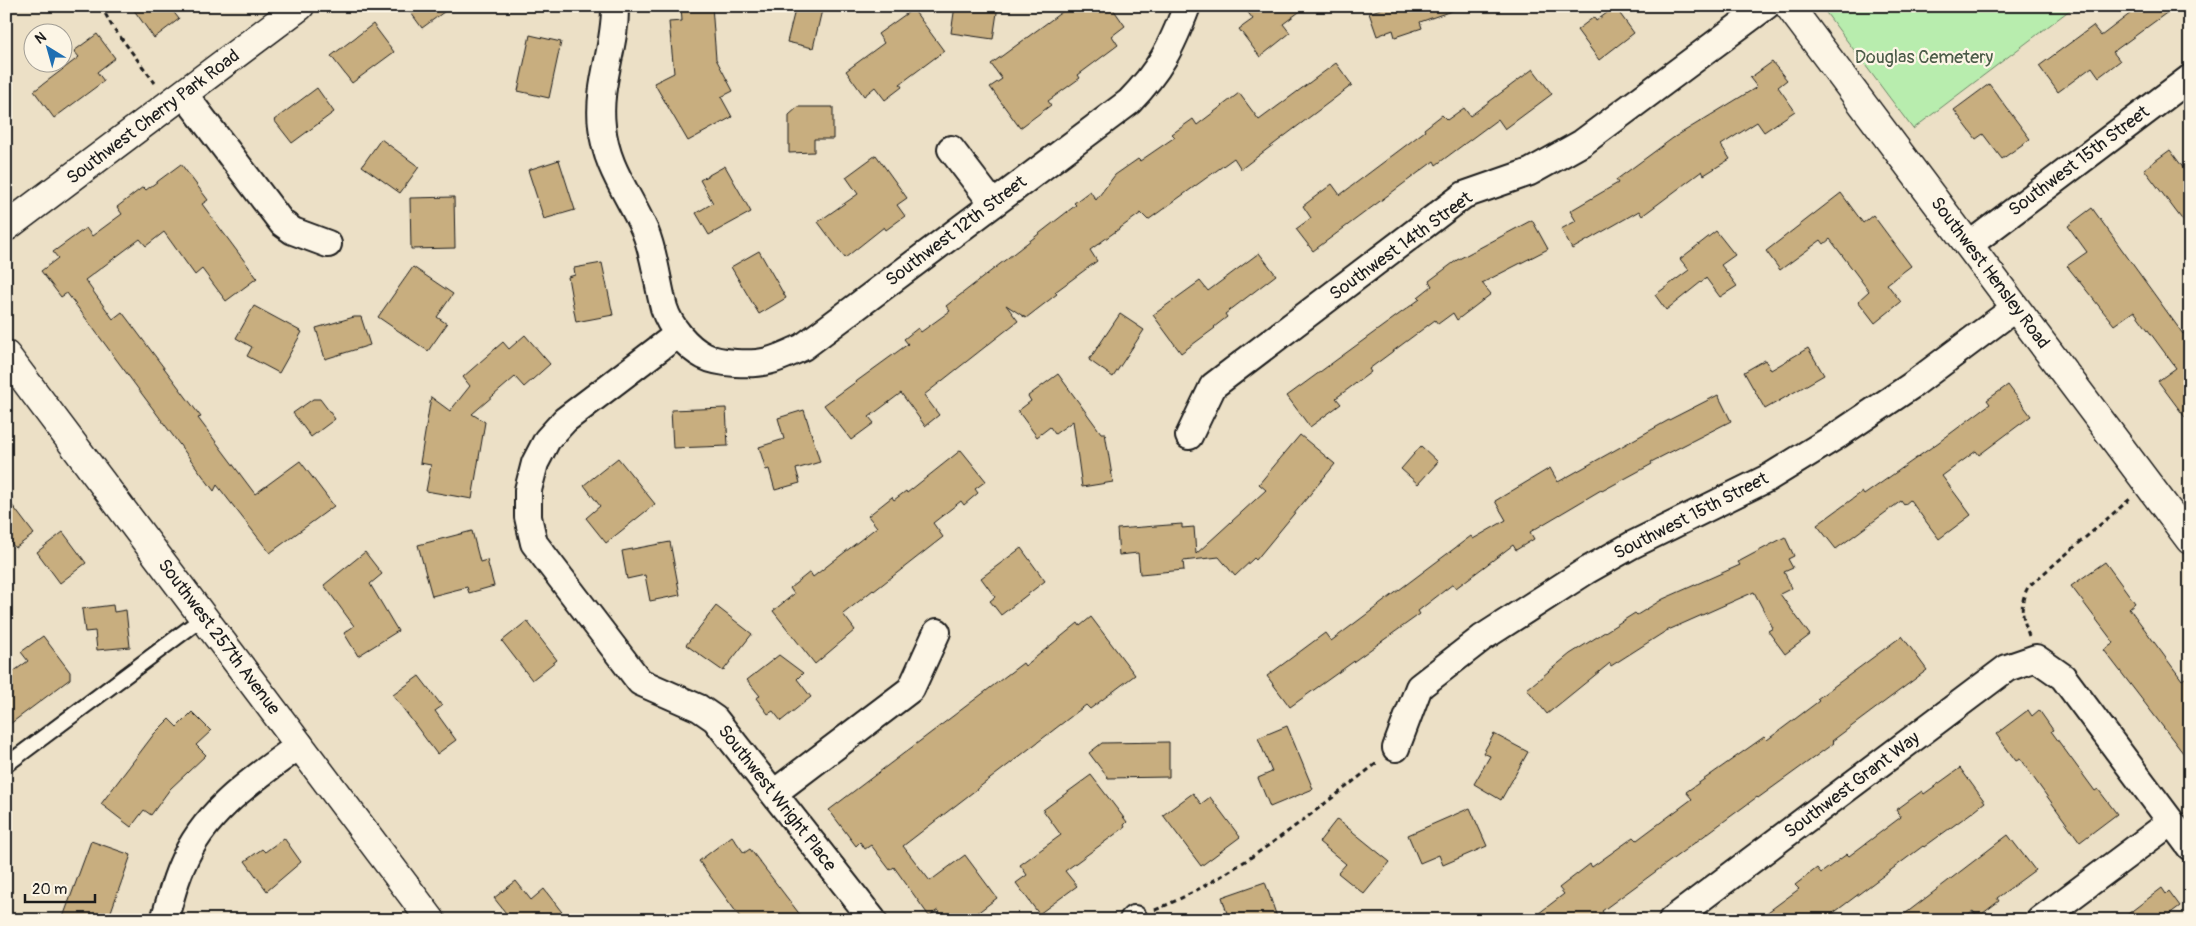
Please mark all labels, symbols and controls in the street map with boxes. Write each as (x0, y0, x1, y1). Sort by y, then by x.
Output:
north arrow (22, 22, 72, 72)
text: N (32, 28, 49, 48)
street label: Southwest Cherry Park Road (62, 44, 244, 190)
park label: Douglas Cemetery (1855, 46, 1994, 69)
street label: Southwest 15th Street (2004, 100, 2155, 221)
street label: Southwest 12th Street (881, 170, 1032, 292)
street label: Southwest 14th Street (1325, 186, 1478, 306)
street label: Southwest Hensley Road (1925, 193, 2055, 353)
street label: Southwest 15th Street (1610, 467, 1773, 565)
street label: Southwest 257th Avenue (153, 554, 285, 720)
street label: Southwest Wright Place (713, 720, 841, 876)
street label: Southwest Grant Way (1780, 726, 1925, 844)
scale bar (25, 871, 95, 903)
text: 20 m (32, 880, 67, 899)

